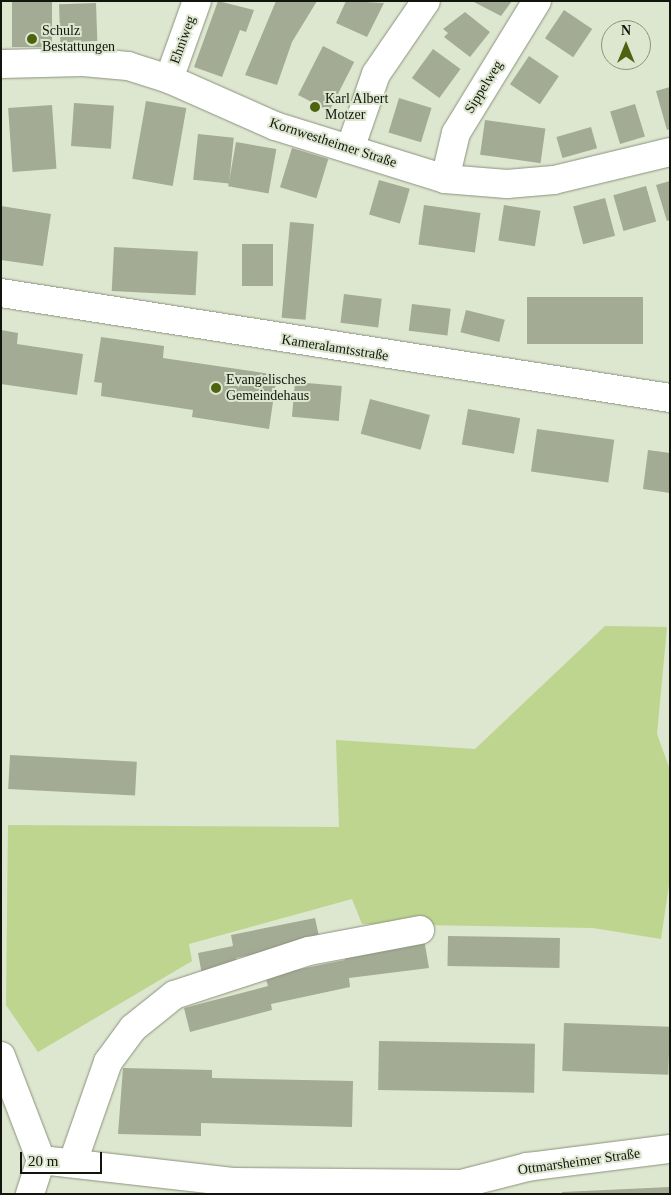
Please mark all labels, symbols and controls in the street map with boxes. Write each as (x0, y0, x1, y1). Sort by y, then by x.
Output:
street label: Ehniweg (167, 14, 199, 66)
north arrow (601, 20, 651, 70)
place label: Schulz Bestattungen (42, 23, 115, 56)
text: N (621, 23, 631, 38)
marker: Schulz Bestattungen (26, 33, 38, 45)
street label: Sippelweg (461, 57, 507, 117)
place label: Karl Albert Motzer (325, 91, 389, 124)
marker: Karl Albert Motzer (309, 101, 321, 113)
street label: Kornwestheimer Straße (267, 115, 399, 171)
street label: Kameralamtsstraße (280, 331, 390, 365)
place label: Evangelisches Gemeindehaus (226, 372, 309, 404)
marker: Evangelisches Gemeindehaus (210, 382, 222, 394)
scale bar (22, 1142, 105, 1174)
street label: Ottmarsheimer Straße (517, 1145, 641, 1179)
text: 20 m (28, 1153, 58, 1169)

